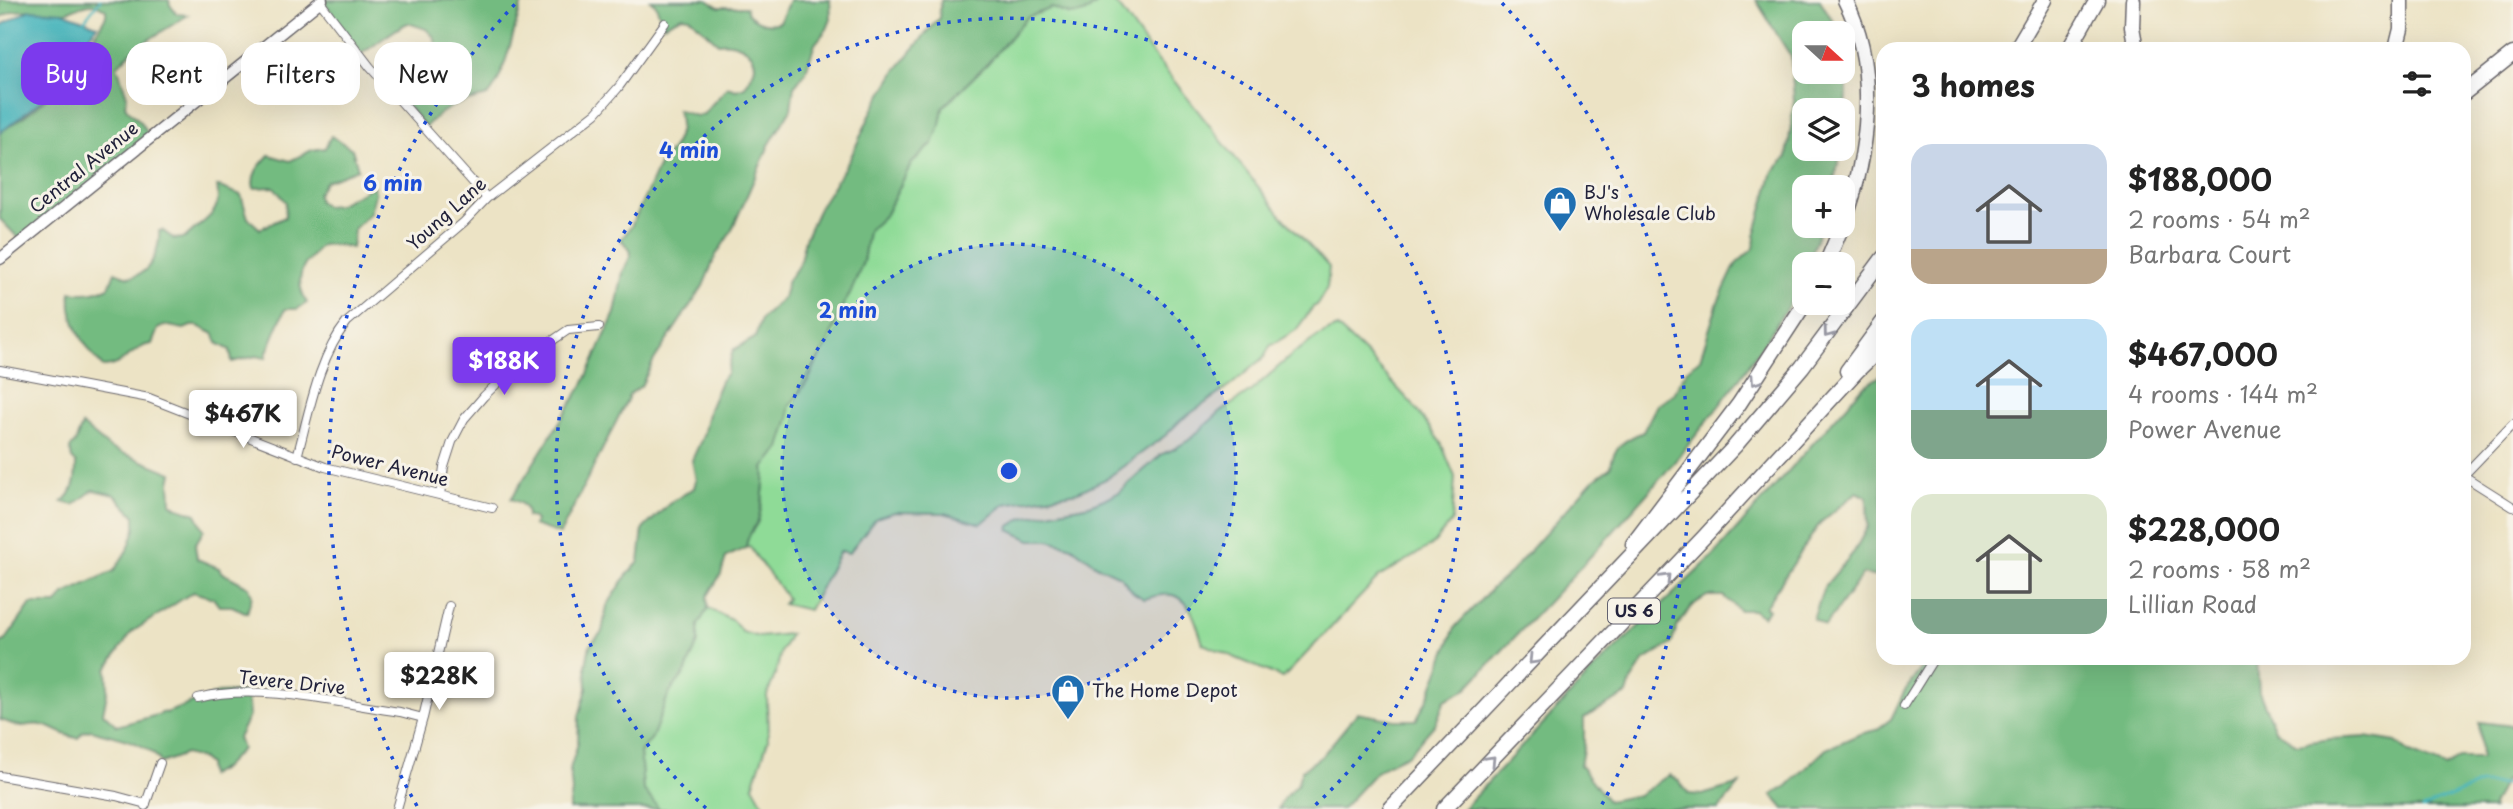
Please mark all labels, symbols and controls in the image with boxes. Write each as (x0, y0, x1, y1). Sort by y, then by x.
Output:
north arrow (1792, 21, 1855, 84)
map controls (1792, 21, 1855, 315)
chip: Buy (21, 42, 112, 105)
chip: Rent (126, 42, 227, 105)
chip: Filters (241, 42, 360, 105)
chip: New (374, 42, 472, 105)
text: 3 homes (1911, 62, 2035, 107)
icon: filters (2398, 65, 2436, 103)
button: layers (1792, 98, 1855, 161)
street label: Central Avenue (23, 114, 143, 219)
text: 4 min (659, 133, 719, 165)
text: $188,000 (2128, 156, 2272, 201)
text: 6 min (363, 166, 423, 198)
street label: Young Lane (400, 170, 492, 256)
icon: home (1967, 172, 2051, 256)
button: + (1792, 175, 1855, 238)
place label: BJ's Wholesale Club (1584, 178, 1716, 226)
shop icon: BJ's Wholesale Club (1541, 184, 1579, 233)
text: 2 rooms · 54 m² (2128, 201, 2311, 236)
text: Barbara Court (2128, 236, 2291, 271)
button: − (1792, 252, 1855, 315)
text: 2 min (819, 293, 877, 325)
one-way arrow (1824, 325, 1836, 338)
text: $467,000 (2128, 331, 2278, 376)
pin: $188K (455, 338, 553, 397)
text: $188K (469, 342, 539, 377)
icon: home (1967, 347, 2051, 431)
one-way arrow (1751, 373, 1763, 386)
text: 4 rooms · 144 m² (2128, 376, 2318, 411)
pin: $467K (194, 391, 292, 450)
text: $467K (205, 395, 281, 430)
text: Power Avenue (2128, 411, 2282, 446)
street label: Power Avenue (329, 437, 452, 492)
centre of rings (997, 459, 1021, 483)
text: $228,000 (2128, 506, 2280, 551)
icon: home (1967, 522, 2051, 606)
text: 2 rooms · 58 m² (2128, 551, 2311, 586)
one-way arrow (1657, 573, 1670, 586)
text: Lillian Road (2128, 586, 2257, 621)
road number: US 6 (1608, 598, 1660, 624)
pin: $228K (390, 652, 488, 712)
one-way arrow (1529, 652, 1542, 665)
text: $228K (400, 657, 478, 692)
street label: Tevere Drive (237, 662, 347, 701)
shop icon: The Home Depot (1049, 672, 1087, 721)
place label: The Home Depot (1092, 676, 1238, 703)
one-way arrow (1483, 755, 1496, 768)

